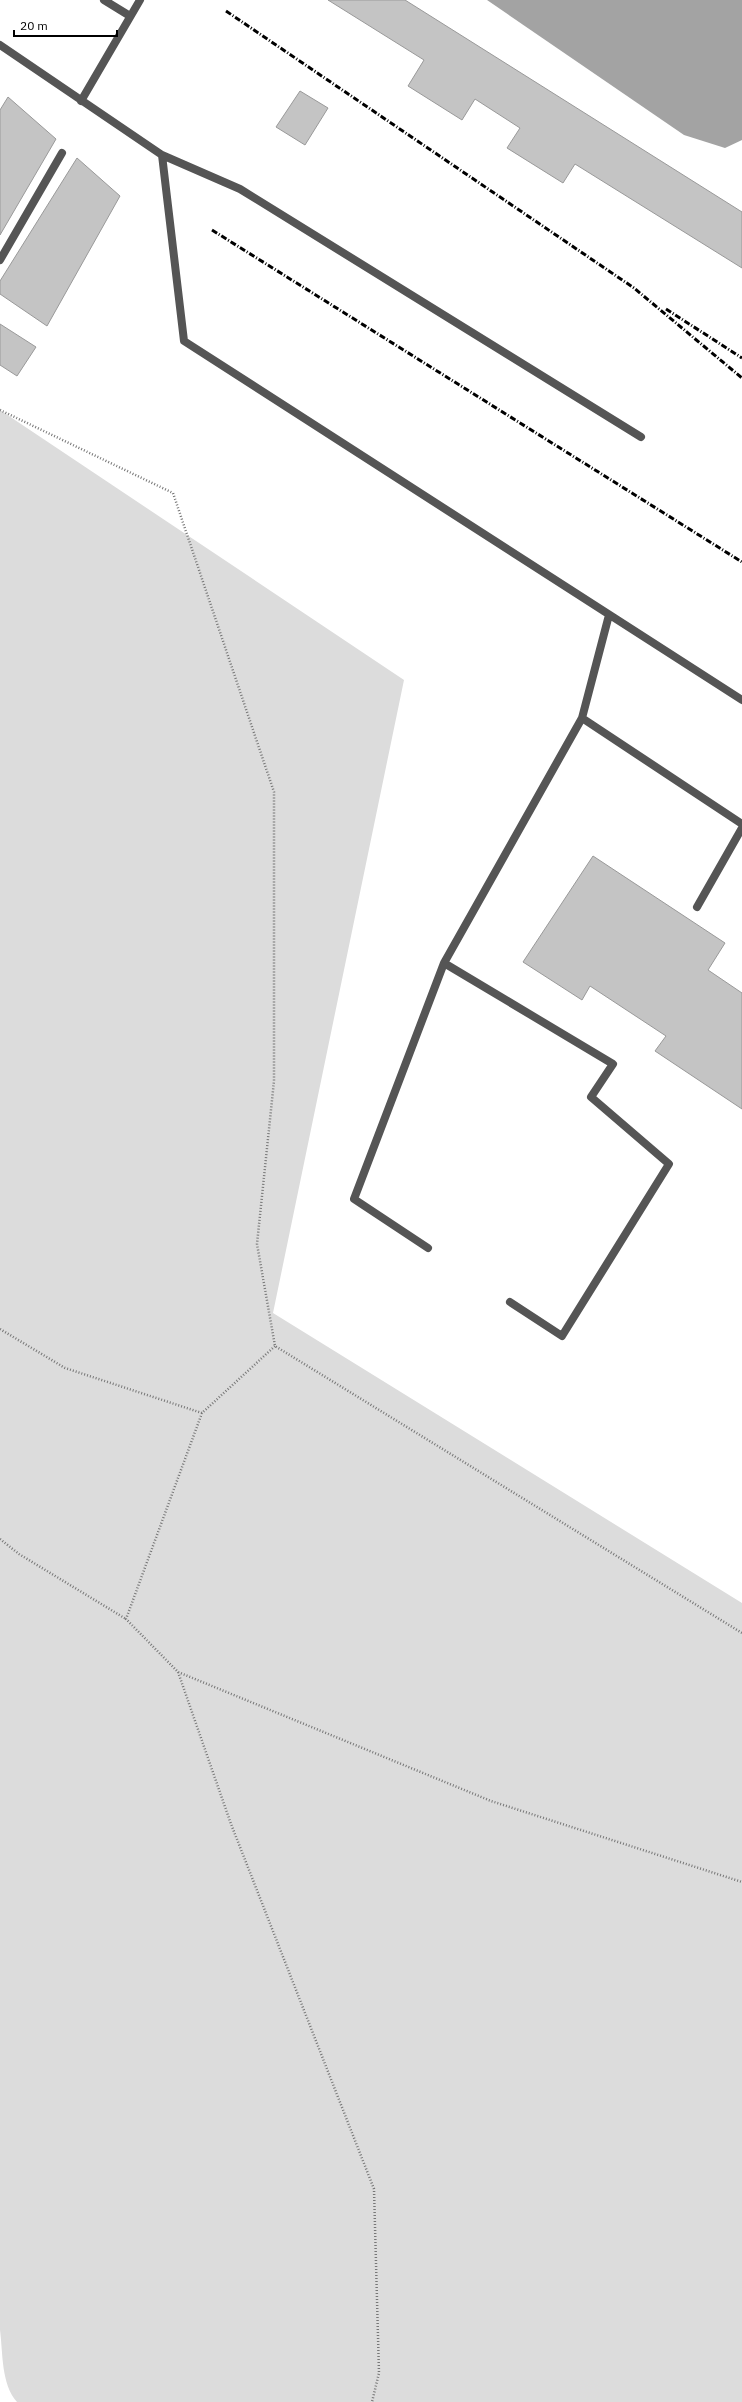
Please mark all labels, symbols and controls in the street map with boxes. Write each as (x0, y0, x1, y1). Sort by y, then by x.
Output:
scale bar (14, 12, 117, 38)
text: 20 m (20, 18, 48, 33)

